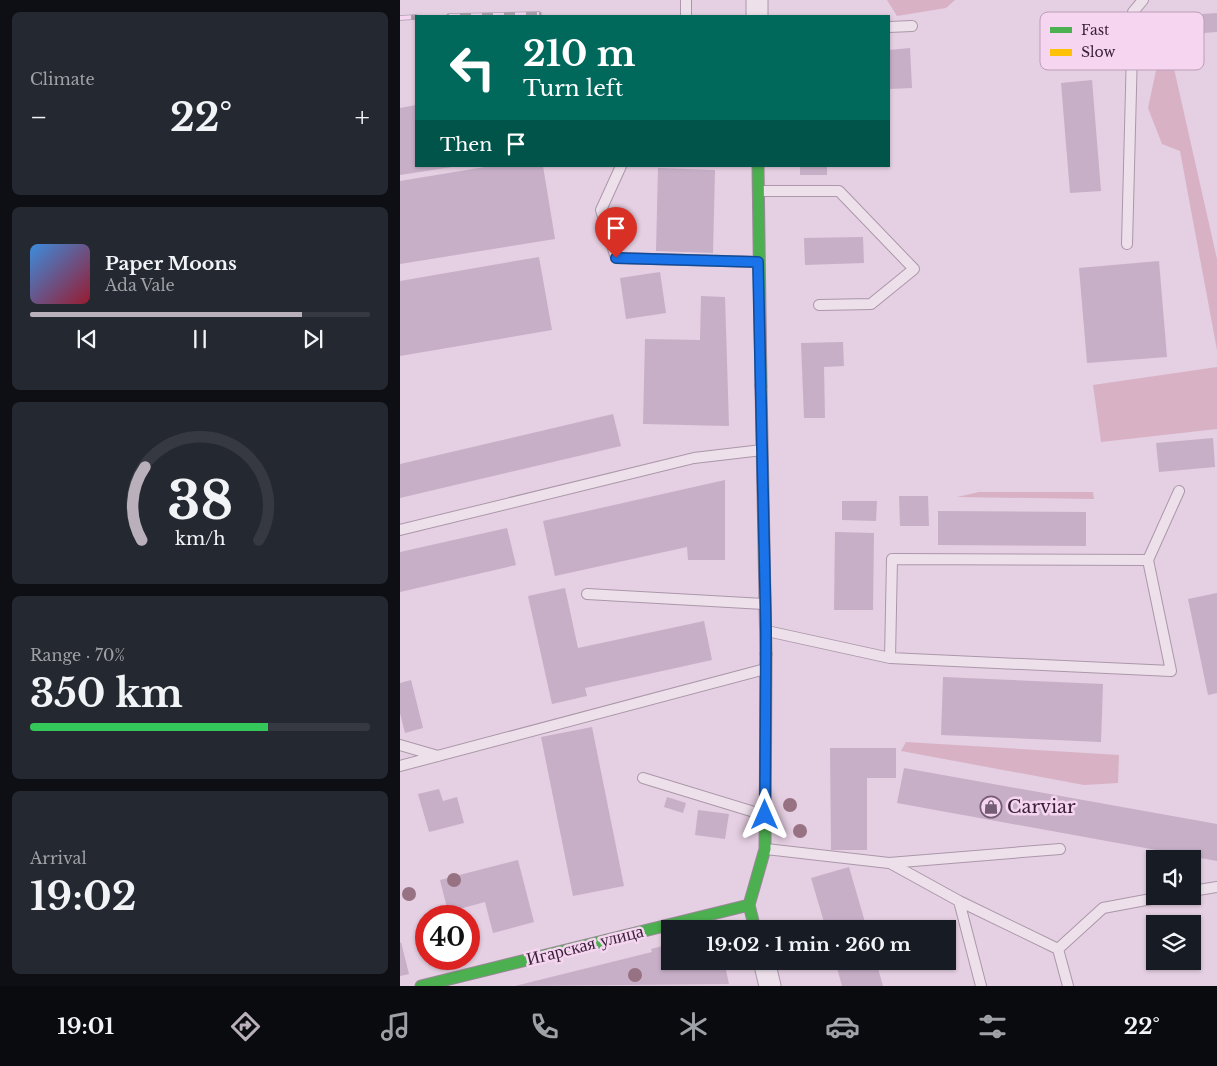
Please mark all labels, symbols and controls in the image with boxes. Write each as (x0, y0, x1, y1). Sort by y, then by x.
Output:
legend (1040, 12, 1204, 70)
text: Fast (1081, 21, 1110, 39)
text: 210 m (523, 32, 636, 75)
icon: left (440, 35, 505, 100)
text: Slow (1081, 43, 1115, 61)
text: Climate (30, 69, 95, 89)
text: Turn left (523, 75, 623, 102)
text: 22° (170, 94, 232, 141)
text: − (30, 100, 48, 135)
text: + (355, 100, 370, 135)
icon: arrive (502, 130, 530, 158)
text: Then (440, 133, 492, 156)
pin (595, 207, 637, 258)
icon: arrive (602, 214, 630, 242)
text: Paper Moons (105, 252, 237, 275)
text: Ada Vale (105, 275, 175, 295)
icon: previous (73, 325, 101, 353)
icon: pause (186, 325, 214, 353)
icon: next (299, 325, 327, 353)
text: 38 (167, 469, 233, 533)
text: km/h (175, 528, 225, 550)
text: Range · 70% (30, 645, 125, 665)
text: 350 km (30, 670, 183, 717)
position arrow (738, 788, 790, 840)
shop icon: Carviar (979, 795, 1003, 819)
place label: Carviar (1007, 796, 1076, 818)
text: Arrival (30, 848, 87, 868)
map controls (1146, 850, 1201, 970)
button: sound (1146, 850, 1201, 905)
text: 19:02 (30, 873, 136, 920)
speed limit sign: 40 (415, 905, 480, 970)
button: layers (1146, 915, 1201, 970)
street label: Игарская улица (524, 920, 646, 970)
text: 19:02 · 1 min · 260 m (706, 933, 911, 956)
icon: directions (228, 1009, 263, 1044)
icon: music (378, 1009, 413, 1044)
icon: phone (527, 1009, 562, 1044)
icon: climate (676, 1009, 711, 1044)
icon: car (825, 1009, 860, 1044)
icon: filters (975, 1009, 1010, 1044)
text: 19:01 (57, 1013, 114, 1040)
text: 22° (1124, 1013, 1160, 1040)

